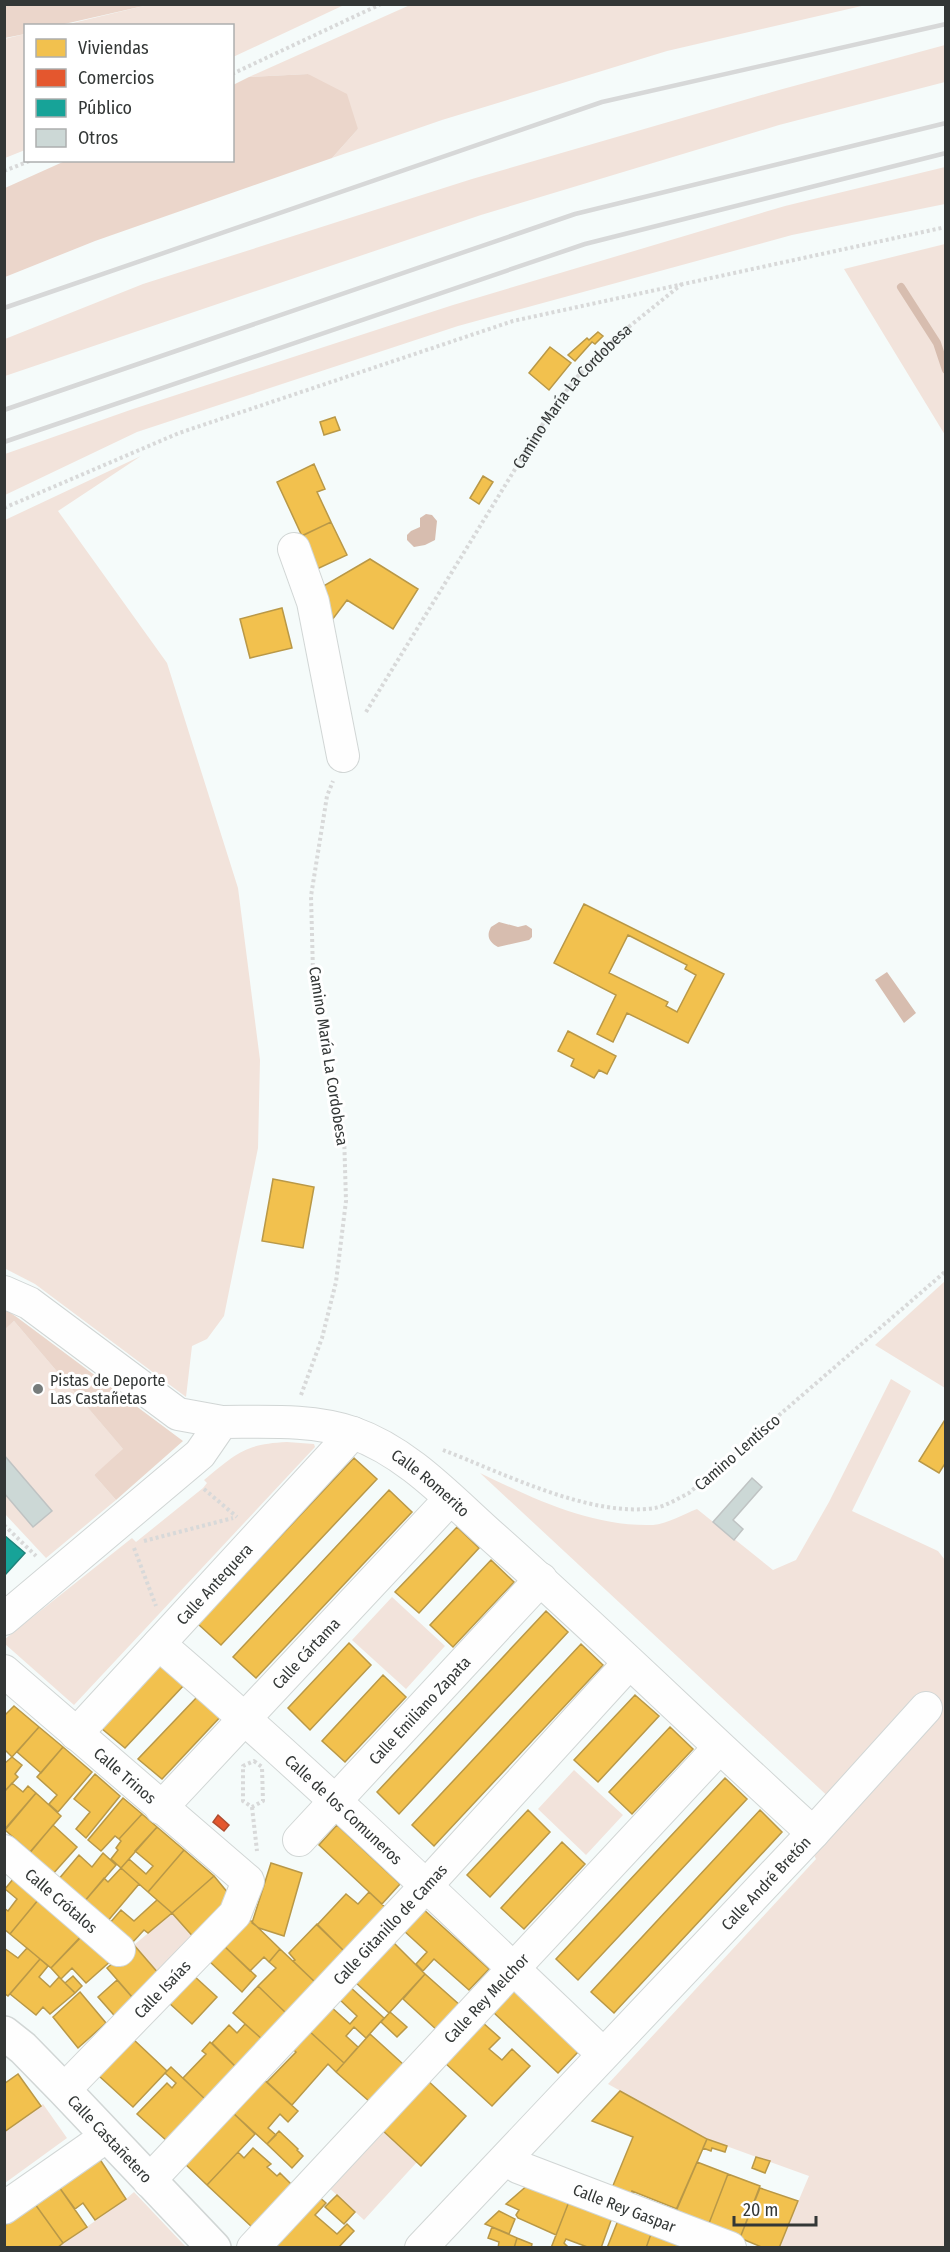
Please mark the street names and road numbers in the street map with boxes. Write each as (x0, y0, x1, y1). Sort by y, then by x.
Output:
street label: Camino María La Cordobesa (509, 320, 635, 472)
street label: Camino María La Cordobesa (305, 965, 352, 1147)
street label: Camino Lentisco (691, 1410, 784, 1495)
street label: Calle Romerito (388, 1445, 473, 1521)
street label: Calle Antequera (173, 1540, 257, 1629)
street label: Calle Cártama (268, 1614, 344, 1693)
street label: Calle Emiliano Zapata (365, 1652, 475, 1769)
street label: Calle Trinos (90, 1744, 160, 1808)
street label: Calle de los Comuneros (281, 1751, 406, 1869)
street label: Calle André Bretón (717, 1833, 815, 1934)
street label: Calle Gitanillo de Camas (329, 1860, 451, 1989)
street label: Calle Crótalos (21, 1865, 101, 1937)
street label: Calle Rey Melchor (440, 1949, 533, 2047)
street label: Calle Isaías (130, 1956, 195, 2022)
street label: Calle Castañetero (64, 2091, 156, 2187)
street label: Calle Rey Gaspar (570, 2180, 679, 2237)

